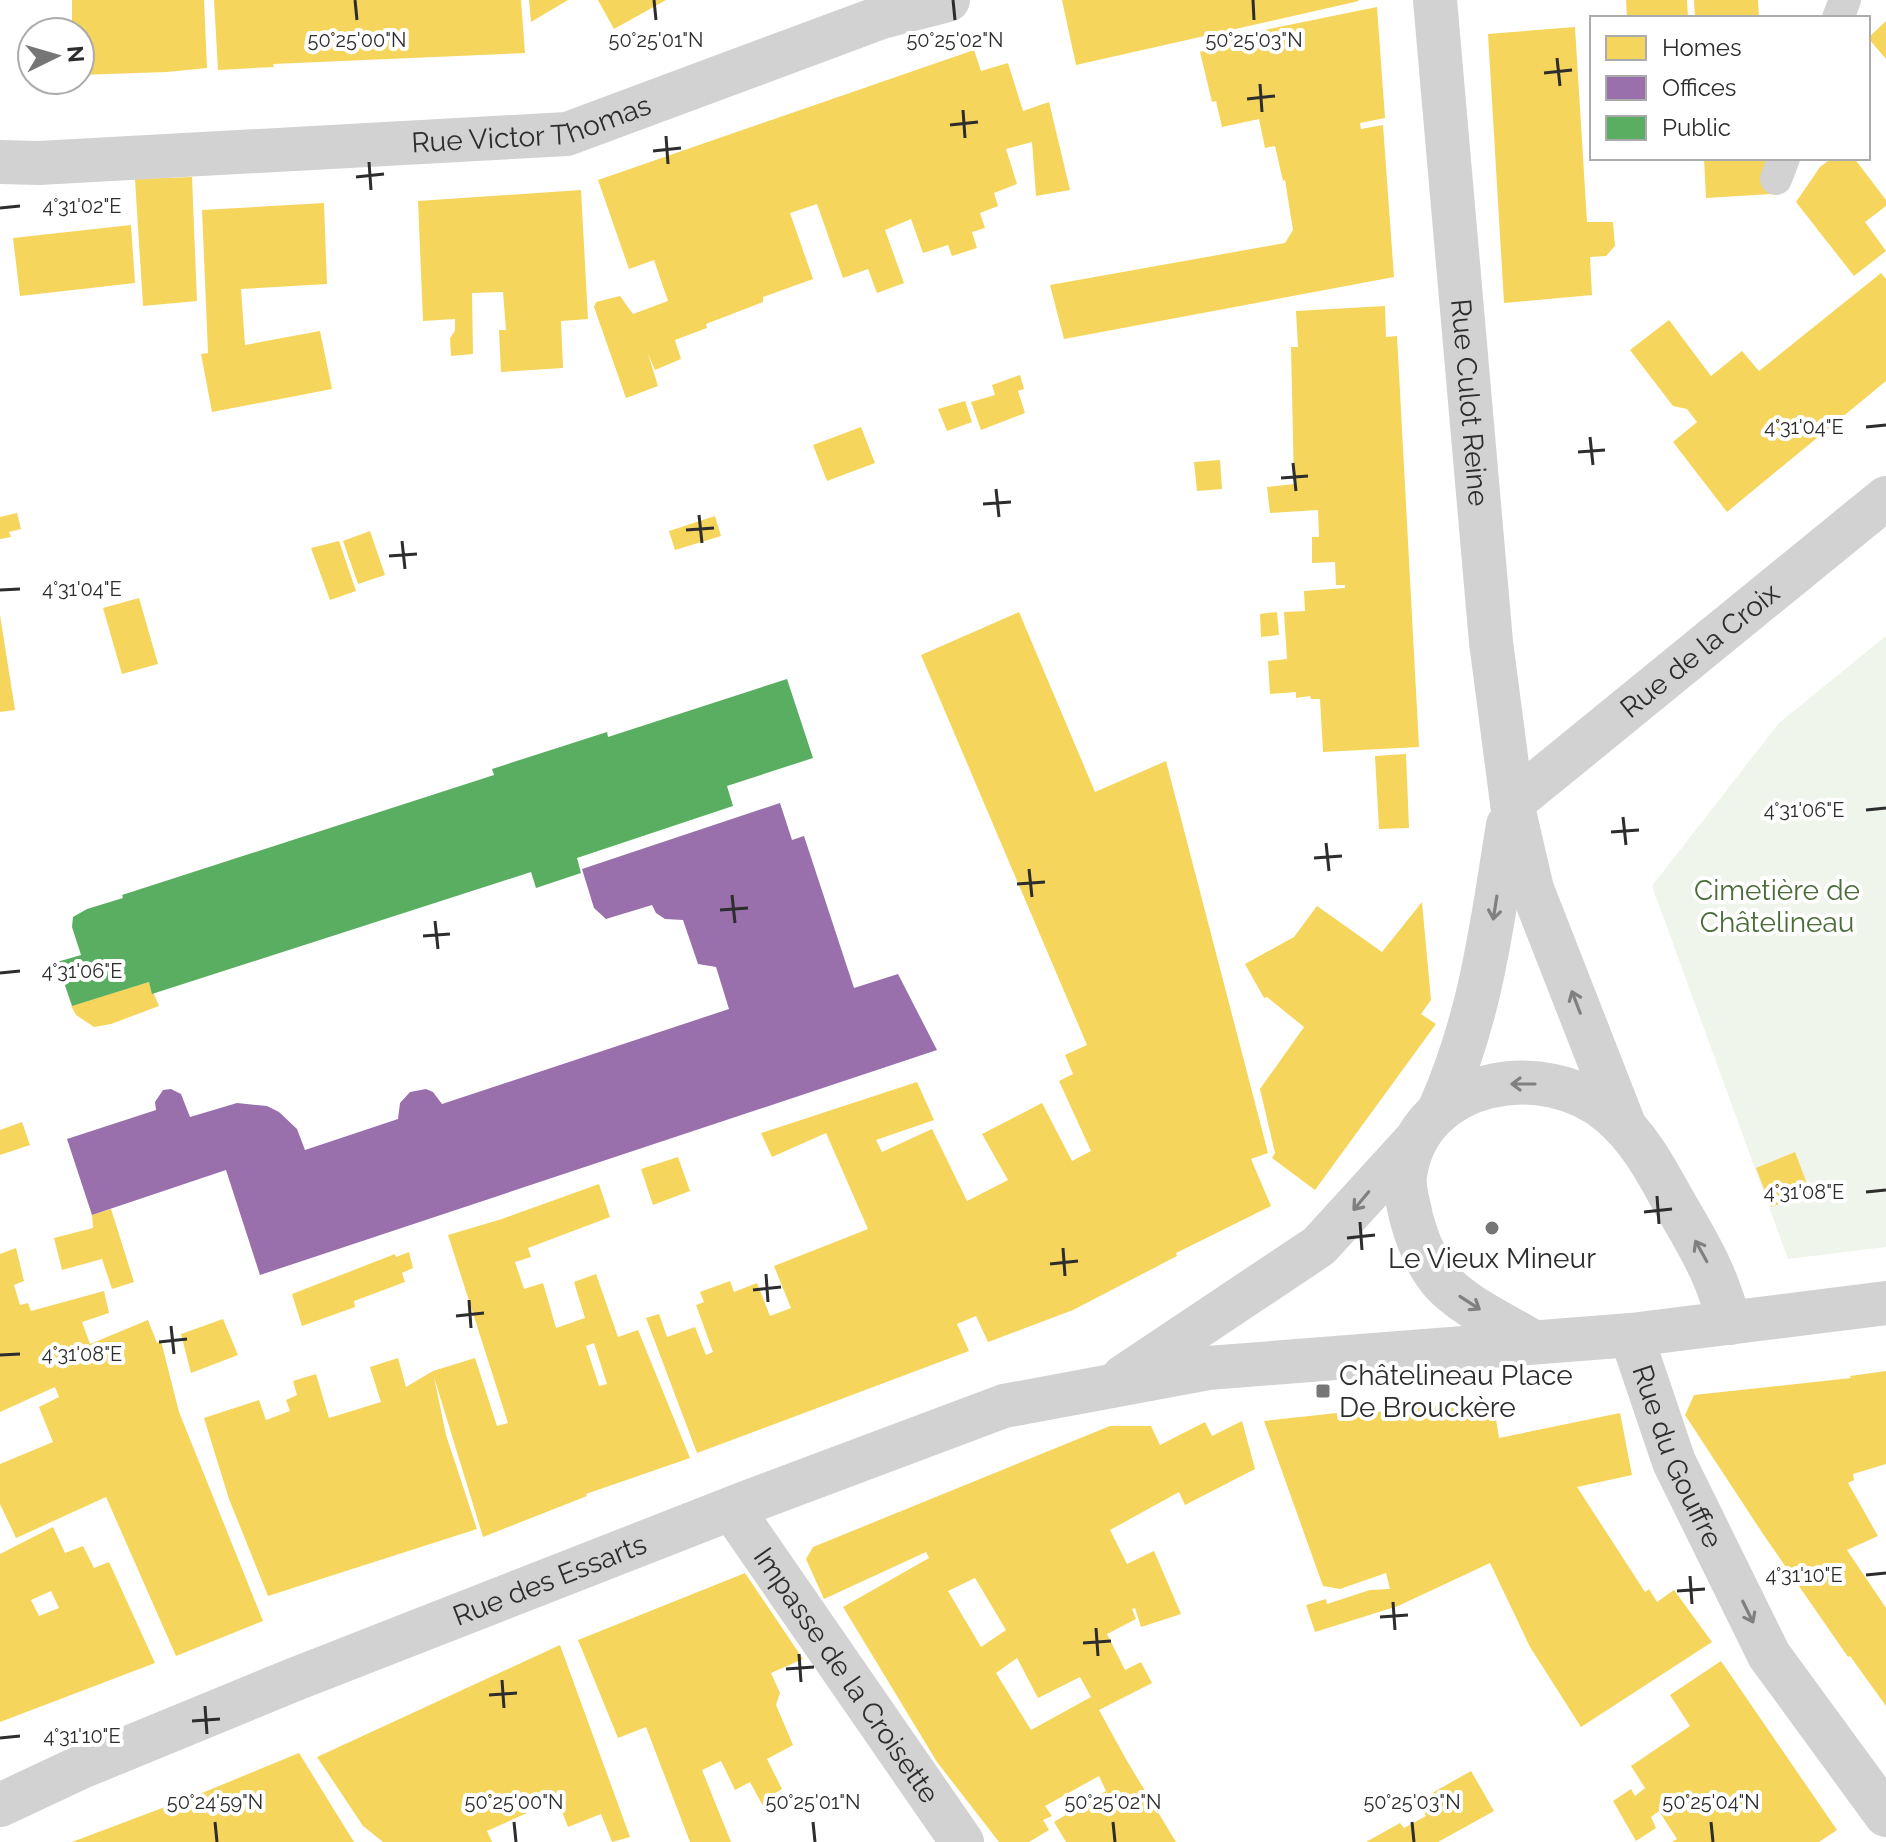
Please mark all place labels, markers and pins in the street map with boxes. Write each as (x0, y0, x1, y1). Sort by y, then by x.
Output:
marker: Le Vieux Mineur (1483, 1219, 1501, 1237)
place label: Le Vieux Mineur (1388, 1242, 1596, 1275)
place label: Châtelineau Place De Brouckère (1339, 1359, 1573, 1424)
marker: Châtelineau Place De Brouckère (1314, 1382, 1332, 1400)

